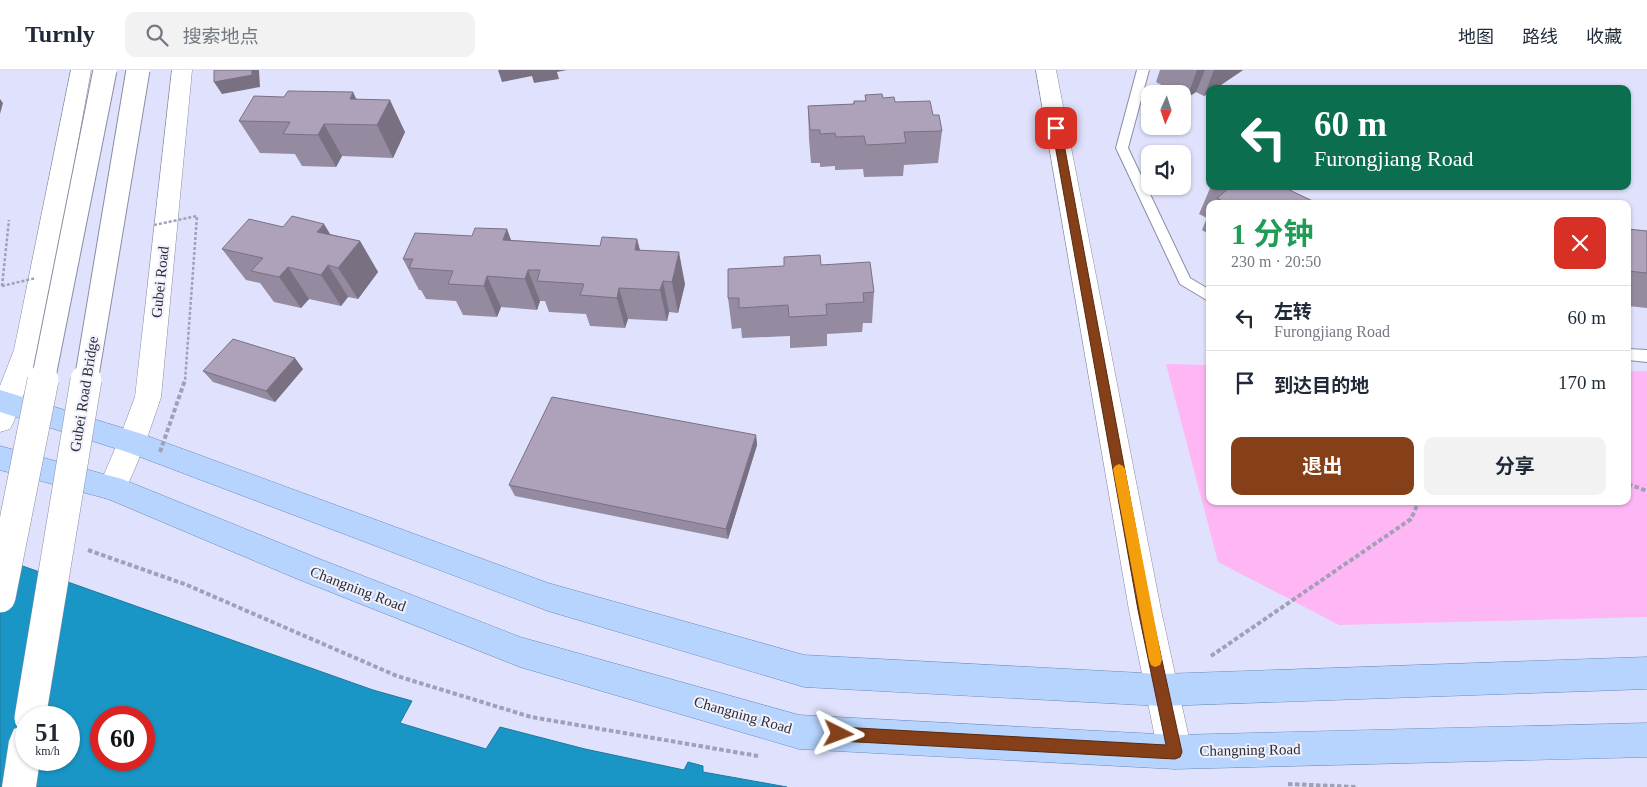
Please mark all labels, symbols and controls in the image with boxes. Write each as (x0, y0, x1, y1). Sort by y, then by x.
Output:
search box (125, 12, 475, 57)
text: Turnly (25, 21, 95, 47)
icon: search (143, 21, 171, 49)
text: 搜索地点 (183, 26, 259, 47)
text: 地图 (1458, 27, 1494, 47)
text: 路线 (1522, 27, 1558, 47)
text: 收藏 (1586, 27, 1622, 47)
north arrow (1141, 85, 1191, 135)
map controls (1141, 85, 1191, 195)
icon: left (1231, 105, 1296, 170)
text: 60 m (1314, 105, 1387, 144)
pin (1035, 107, 1077, 149)
icon: arrive (1042, 114, 1070, 142)
button: sound (1141, 145, 1191, 195)
text: Furongjiang Road (1314, 146, 1474, 171)
text: 1 分钟 (1231, 217, 1314, 250)
button: close (1554, 217, 1606, 269)
street label: Gubei Road (148, 245, 172, 319)
text: 230 m · 20:50 (1231, 253, 1321, 270)
text: 左转 (1274, 301, 1312, 322)
icon: left (1231, 304, 1259, 332)
text: 60 m (1567, 307, 1606, 328)
text: Furongjiang Road (1274, 323, 1390, 340)
street label: Gubei Road Bridge (67, 335, 101, 453)
icon: arrive (1231, 369, 1259, 397)
text: 170 m (1558, 372, 1606, 393)
text: 到达目的地 (1274, 375, 1369, 396)
button: 退出 (1231, 437, 1414, 495)
button: 分享 (1424, 437, 1606, 495)
street label: Changning Road (308, 563, 409, 615)
street label: Changning Road (692, 693, 794, 737)
speed limit sign: 60 (90, 706, 155, 771)
position arrow (812, 707, 864, 759)
text: 51 (35, 719, 60, 746)
street label: Changning Road (1199, 741, 1301, 759)
text: km/h (35, 744, 60, 758)

